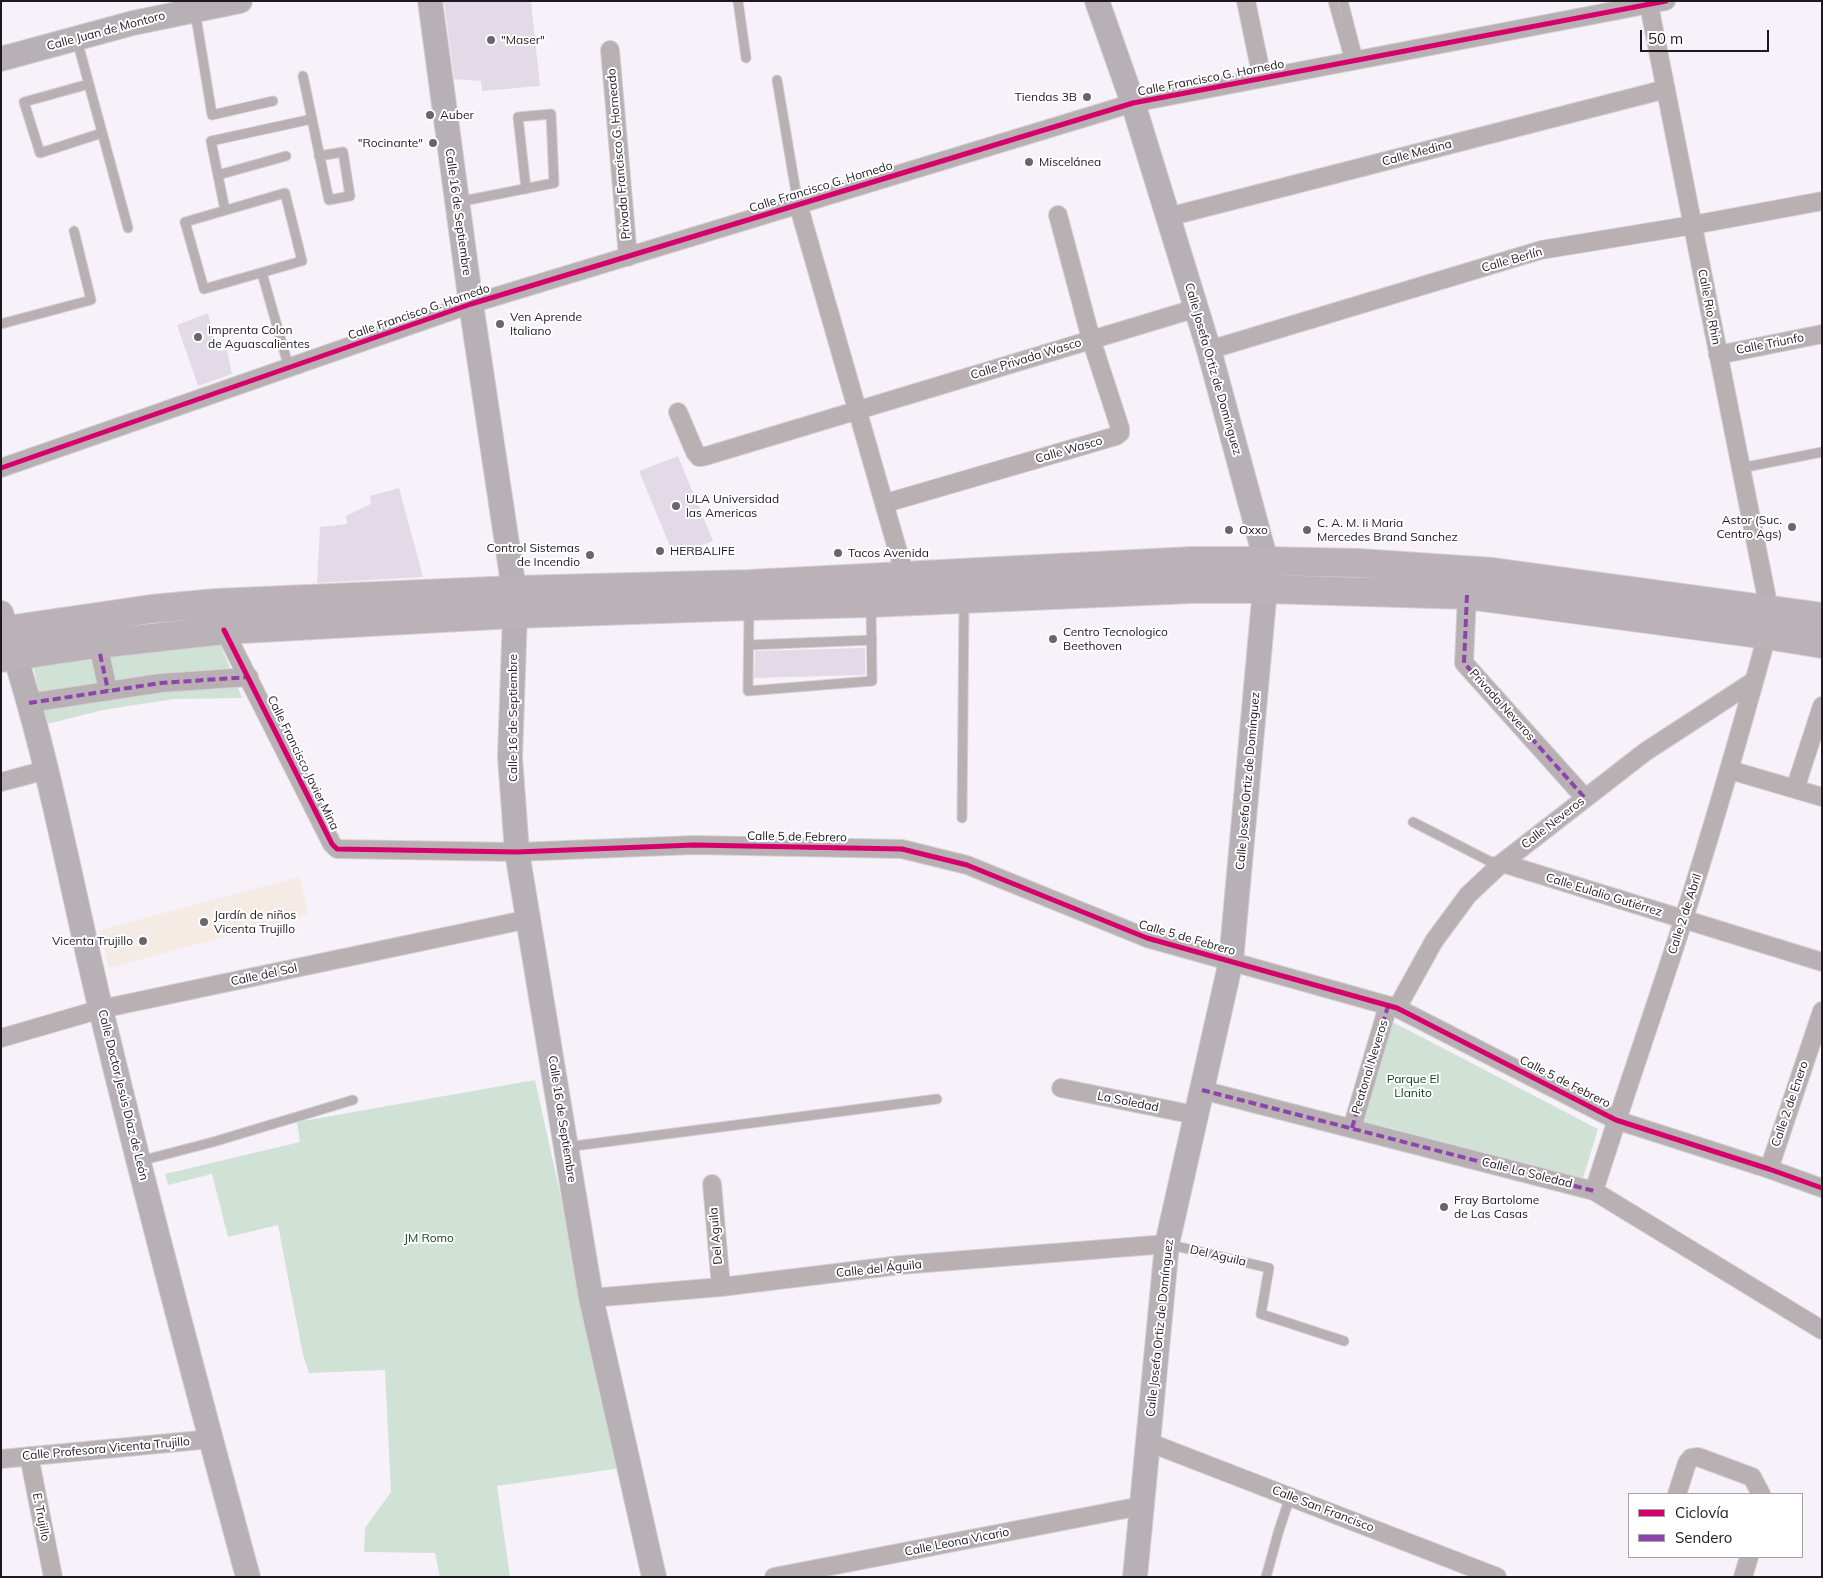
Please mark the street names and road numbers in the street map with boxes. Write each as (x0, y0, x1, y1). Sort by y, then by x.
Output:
street label: Calle Juan de Montoro (45, 8, 167, 54)
street label: Calle Francisco G. Hornedo (1137, 57, 1285, 99)
street label: Privada Francisco G. Horneado (604, 68, 634, 240)
street label: Calle Medina (1381, 137, 1453, 169)
street label: Calle 16 de Septiembre (442, 147, 474, 277)
street label: Calle Francisco G. Hornedo (748, 158, 894, 216)
street label: Calle Berlín (1480, 244, 1544, 276)
street label: Calle Rio Rhin (1695, 268, 1723, 346)
street label: Calle Francisco G. Hornedo (346, 281, 492, 343)
street label: Calle Josefa Ortiz de Domínguez (1181, 281, 1245, 457)
street label: Calle Triunfo (1735, 330, 1805, 358)
street label: Calle Privada Wasco (969, 335, 1083, 383)
street label: Calle Wasco (1034, 434, 1104, 466)
street label: Calle 16 de Septiembre (506, 654, 520, 782)
street label: Privada Neveros (1466, 666, 1538, 744)
street label: Calle Josefa Ortiz de Domínguez (1233, 691, 1263, 871)
street label: Calle Francisco Javier Mina (264, 693, 342, 833)
street label: Calle Neveros (1519, 794, 1587, 852)
street label: Calle 5 de Febrero (747, 829, 847, 845)
street label: Calle Eulalio Gutiérrez (1544, 870, 1664, 920)
street label: Calle 2 de Abril (1665, 872, 1705, 956)
street label: Calle 5 de Febrero (1137, 917, 1237, 959)
street label: Calle del Sol (229, 961, 299, 989)
street label: Calle Doctor Jesús Díaz de León (95, 1008, 151, 1182)
street label: Peatonal Neveros (1349, 1018, 1391, 1116)
street label: Calle 5 de Febrero (1517, 1053, 1613, 1111)
street label: Calle 16 de Septiembre (545, 1055, 579, 1183)
street label: Calle 2 de Enero (1769, 1059, 1811, 1149)
street label: La Soledad (1096, 1089, 1160, 1115)
street label: Calle La Soledad (1480, 1155, 1574, 1191)
street label: Del Aguila (706, 1207, 726, 1265)
street label: Calle Josefa Ortiz de Domínguez (1144, 1238, 1176, 1418)
street label: Del Aguila (1188, 1243, 1248, 1269)
street label: Calle del Águila (835, 1257, 923, 1281)
street label: Calle Profesora Vicenta Trujillo (22, 1434, 190, 1464)
street label: Calle San Francisco (1270, 1483, 1376, 1535)
street label: E. Trujillo (29, 1492, 53, 1542)
street label: Calle Leona Vicario (904, 1525, 1010, 1559)

